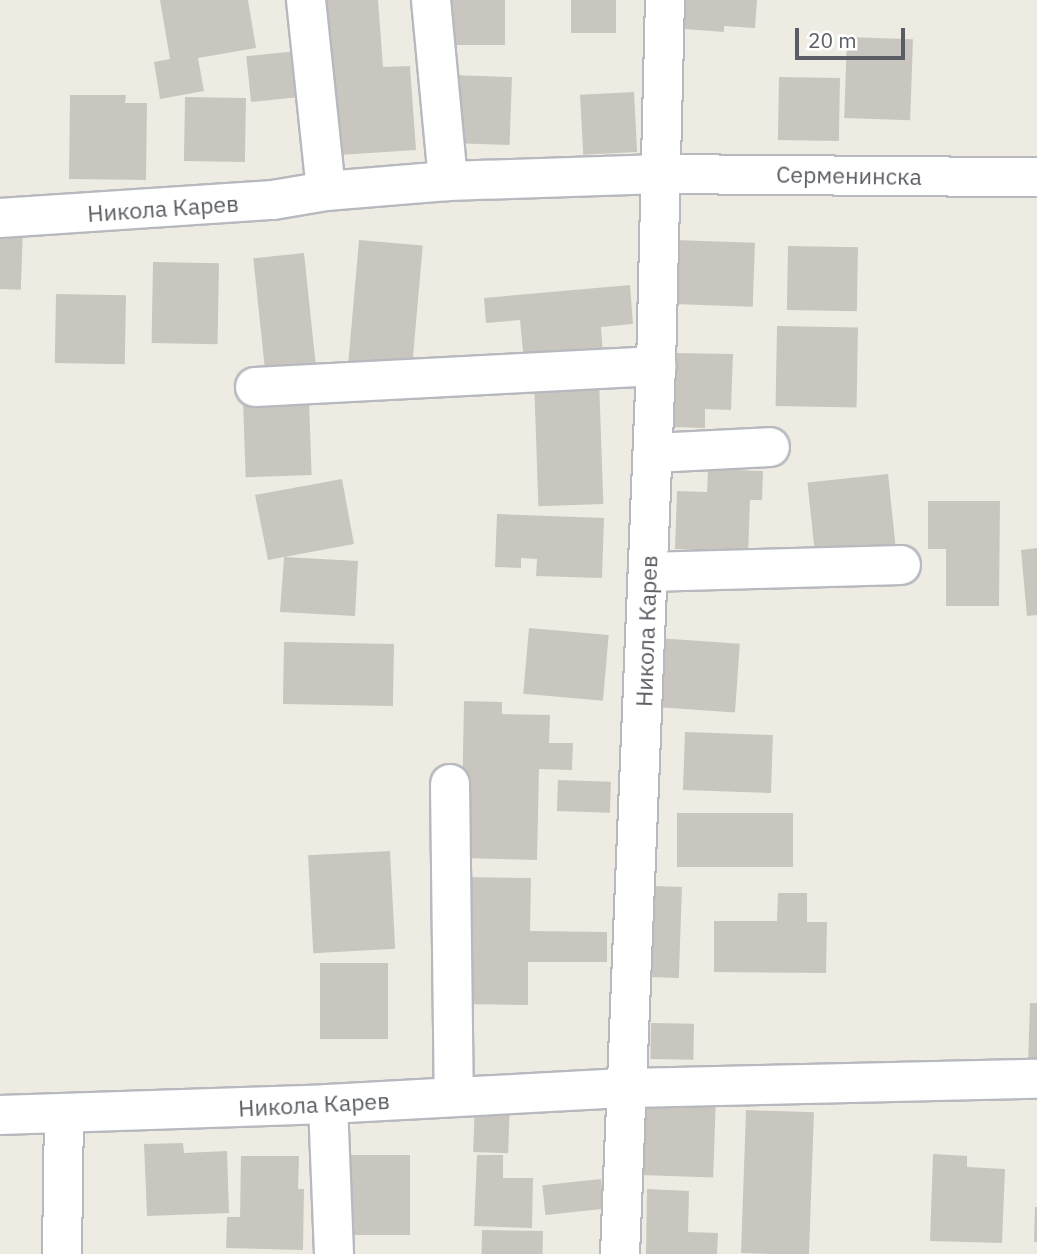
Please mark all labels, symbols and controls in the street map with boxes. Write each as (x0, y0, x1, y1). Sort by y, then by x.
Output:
scale bar (799, 14, 909, 58)
text: 20 m (808, 26, 857, 54)
street label: Серменинска (776, 160, 922, 190)
street label: Никола Карев (86, 189, 240, 227)
street label: Никола Карев (630, 555, 662, 707)
street label: Никола Карев (238, 1086, 390, 1122)

